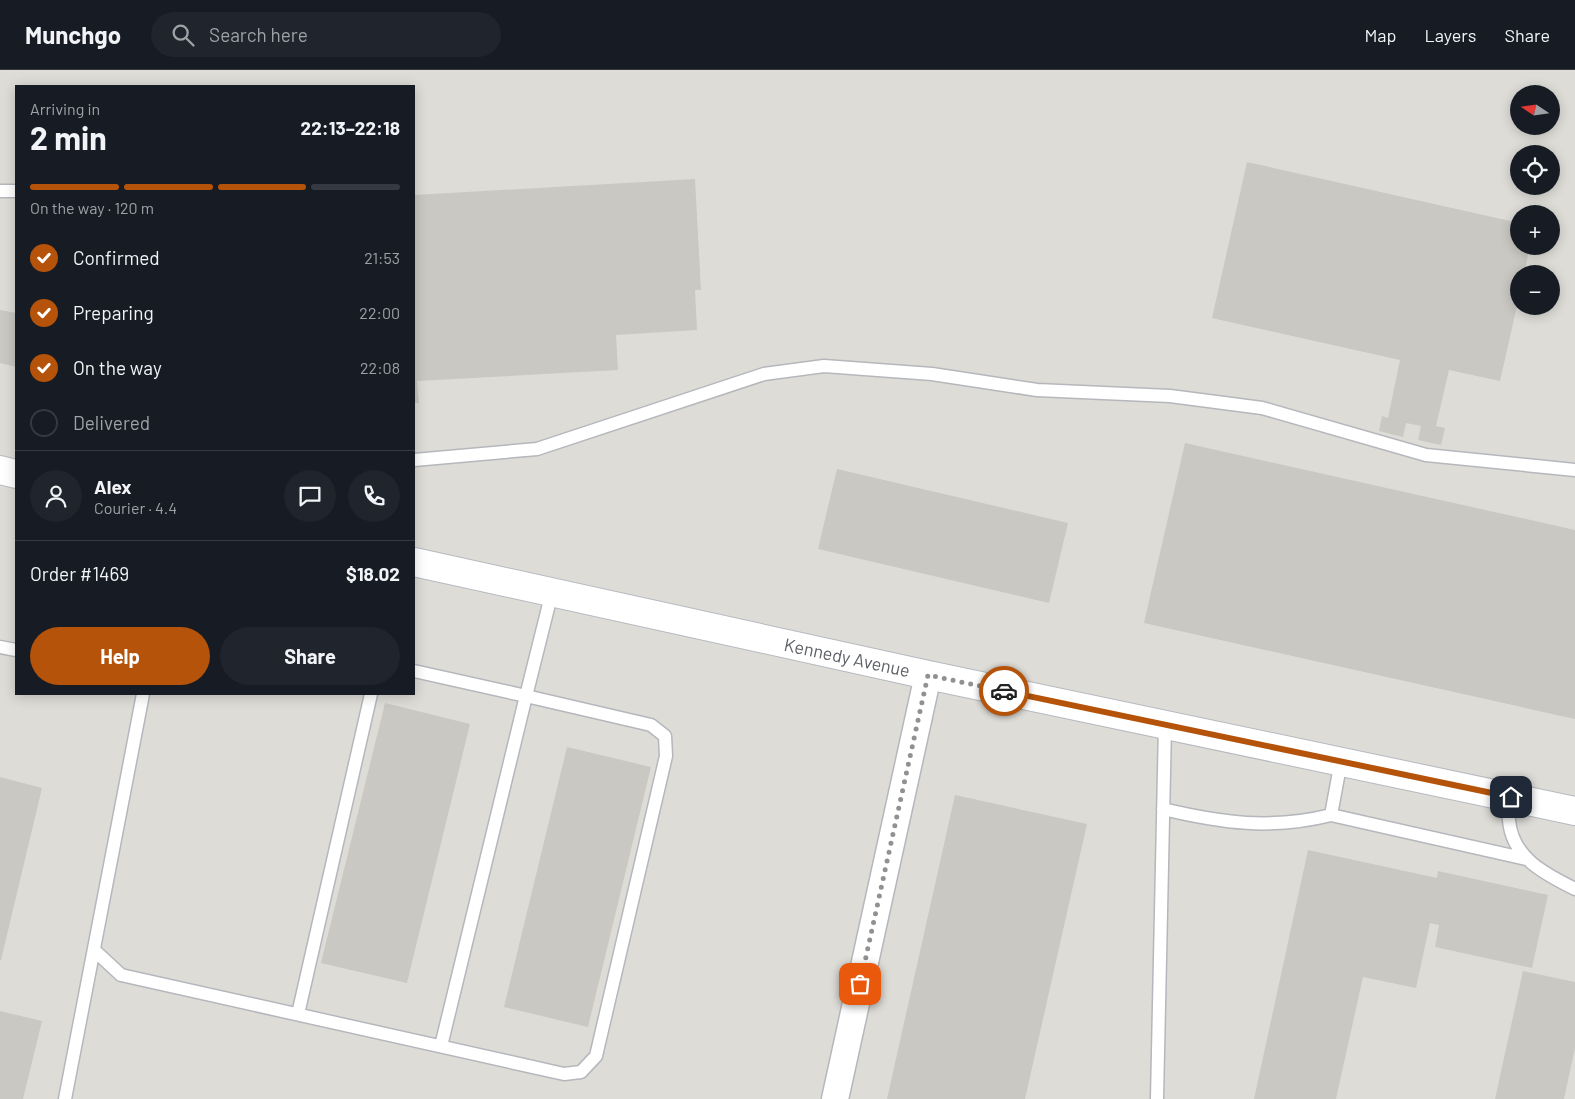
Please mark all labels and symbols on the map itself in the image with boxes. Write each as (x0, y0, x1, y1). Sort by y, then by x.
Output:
north arrow (1510, 85, 1560, 135)
street label: Kennedy Avenue (782, 633, 912, 681)
courier (979, 666, 1029, 716)
pin (1490, 776, 1532, 818)
pin (839, 963, 881, 1005)

